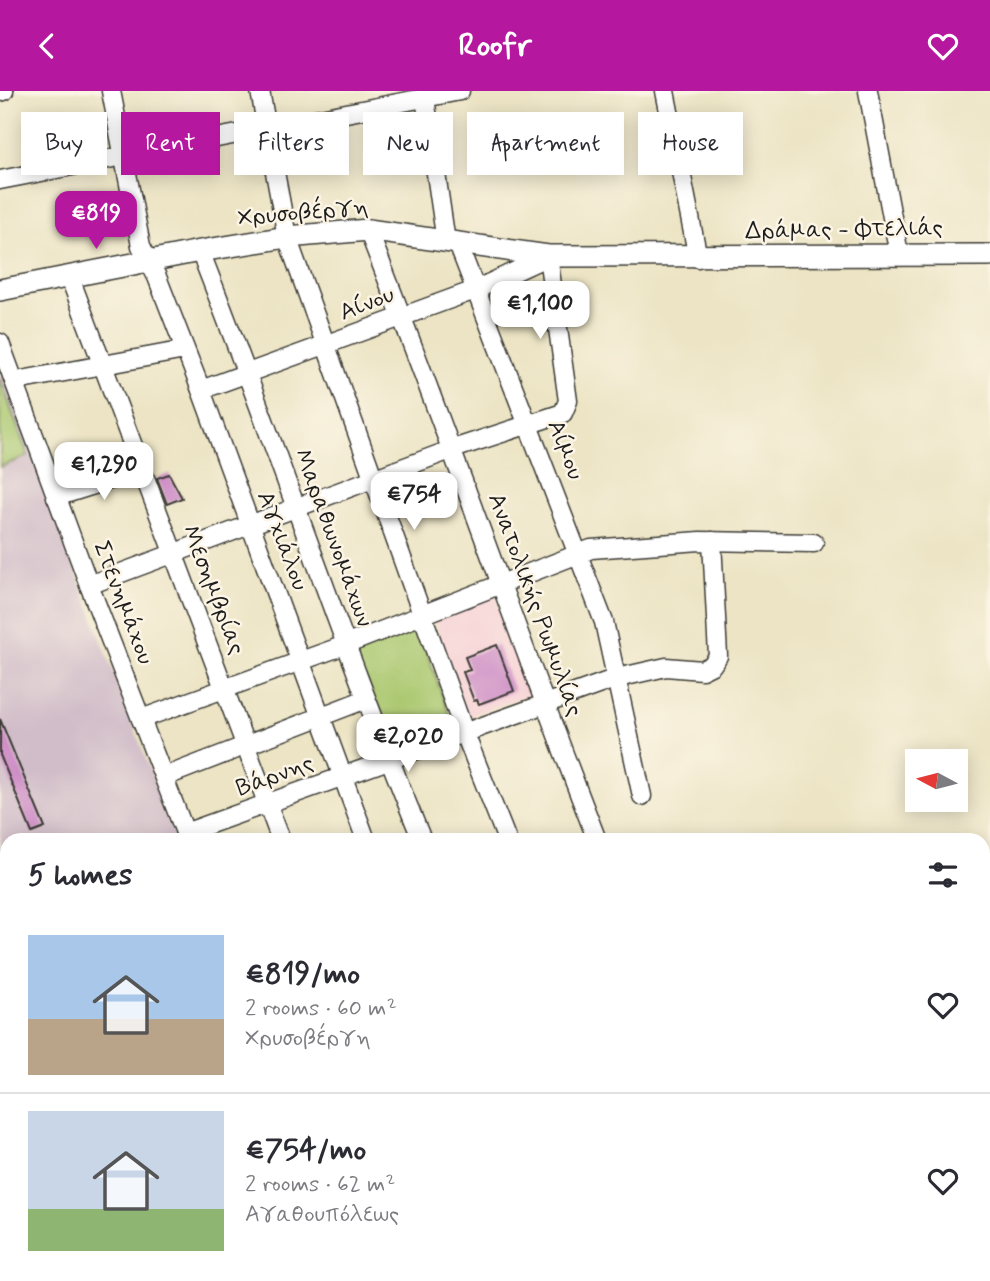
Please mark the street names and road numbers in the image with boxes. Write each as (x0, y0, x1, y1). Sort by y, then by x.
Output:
street label: Χρυσοβέργη (236, 191, 370, 234)
street label: Δράμας - Φτελιάς (745, 213, 943, 247)
street label: Αίνου (335, 279, 399, 329)
street label: Αίμου (539, 416, 591, 485)
street label: Μαραθωνομάχων (286, 445, 380, 631)
street label: Αγχιάλου (249, 487, 315, 595)
street label: Ανατολικής Ρωμυλίας (480, 489, 590, 721)
street label: Μεσημβρίας (174, 521, 252, 659)
street label: Στενημάχου (85, 537, 161, 669)
street label: Βάρνης (232, 748, 318, 804)

